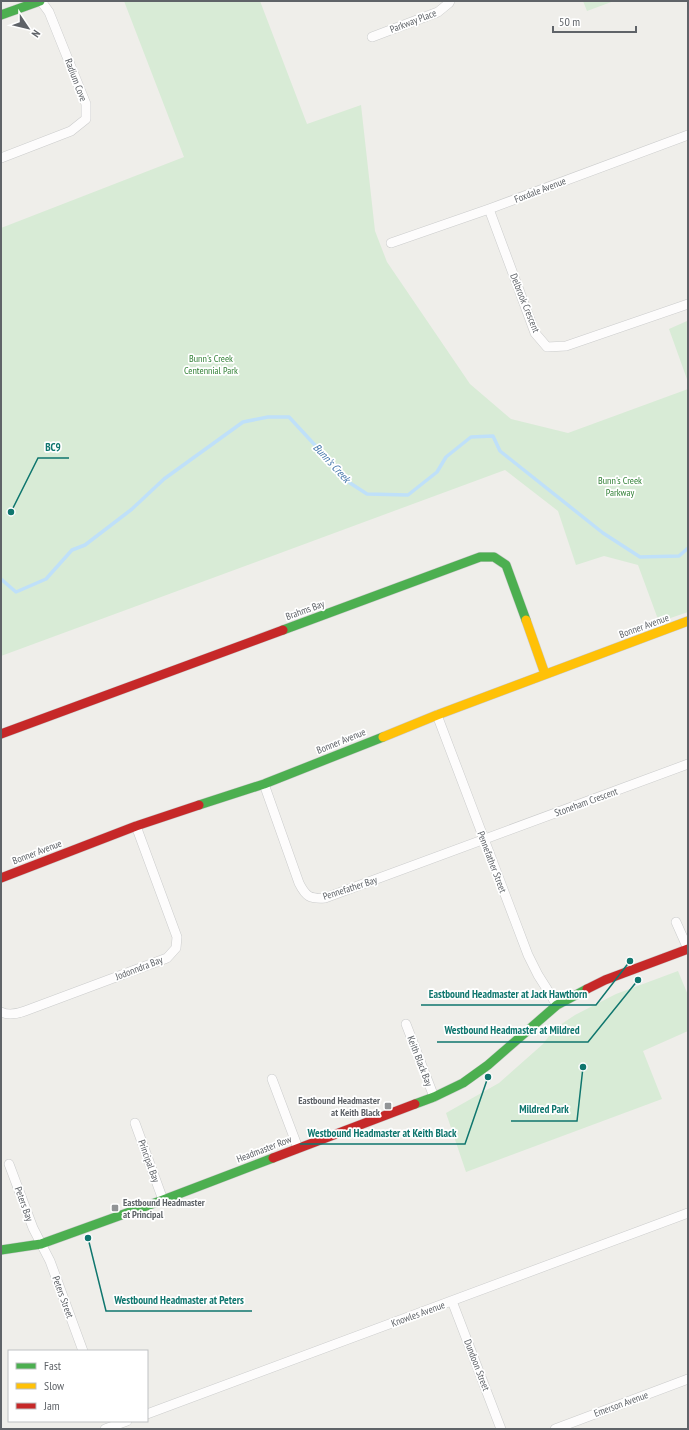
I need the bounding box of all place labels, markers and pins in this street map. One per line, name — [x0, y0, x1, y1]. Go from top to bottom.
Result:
callout: BC9 — [38, 435, 69, 458]
callout: Eastbound Headmaster at Jack Hawthorn — [421, 982, 596, 1005]
callout: Westbound Headmaster at Mildred — [437, 1019, 588, 1042]
place label: Eastbound Headmaster at Keith Black — [298, 1094, 381, 1119]
callout: Mildred Park — [511, 1098, 577, 1121]
marker: Eastbound Headmaster at Keith Black — [383, 1101, 393, 1111]
callout: Westbound Headmaster at Keith Black — [300, 1121, 465, 1144]
place label: Eastbound Headmaster at Principal — [123, 1196, 205, 1221]
marker: Eastbound Headmaster at Principal — [110, 1203, 120, 1213]
callout: Westbound Headmaster at Peters — [106, 1288, 252, 1311]

